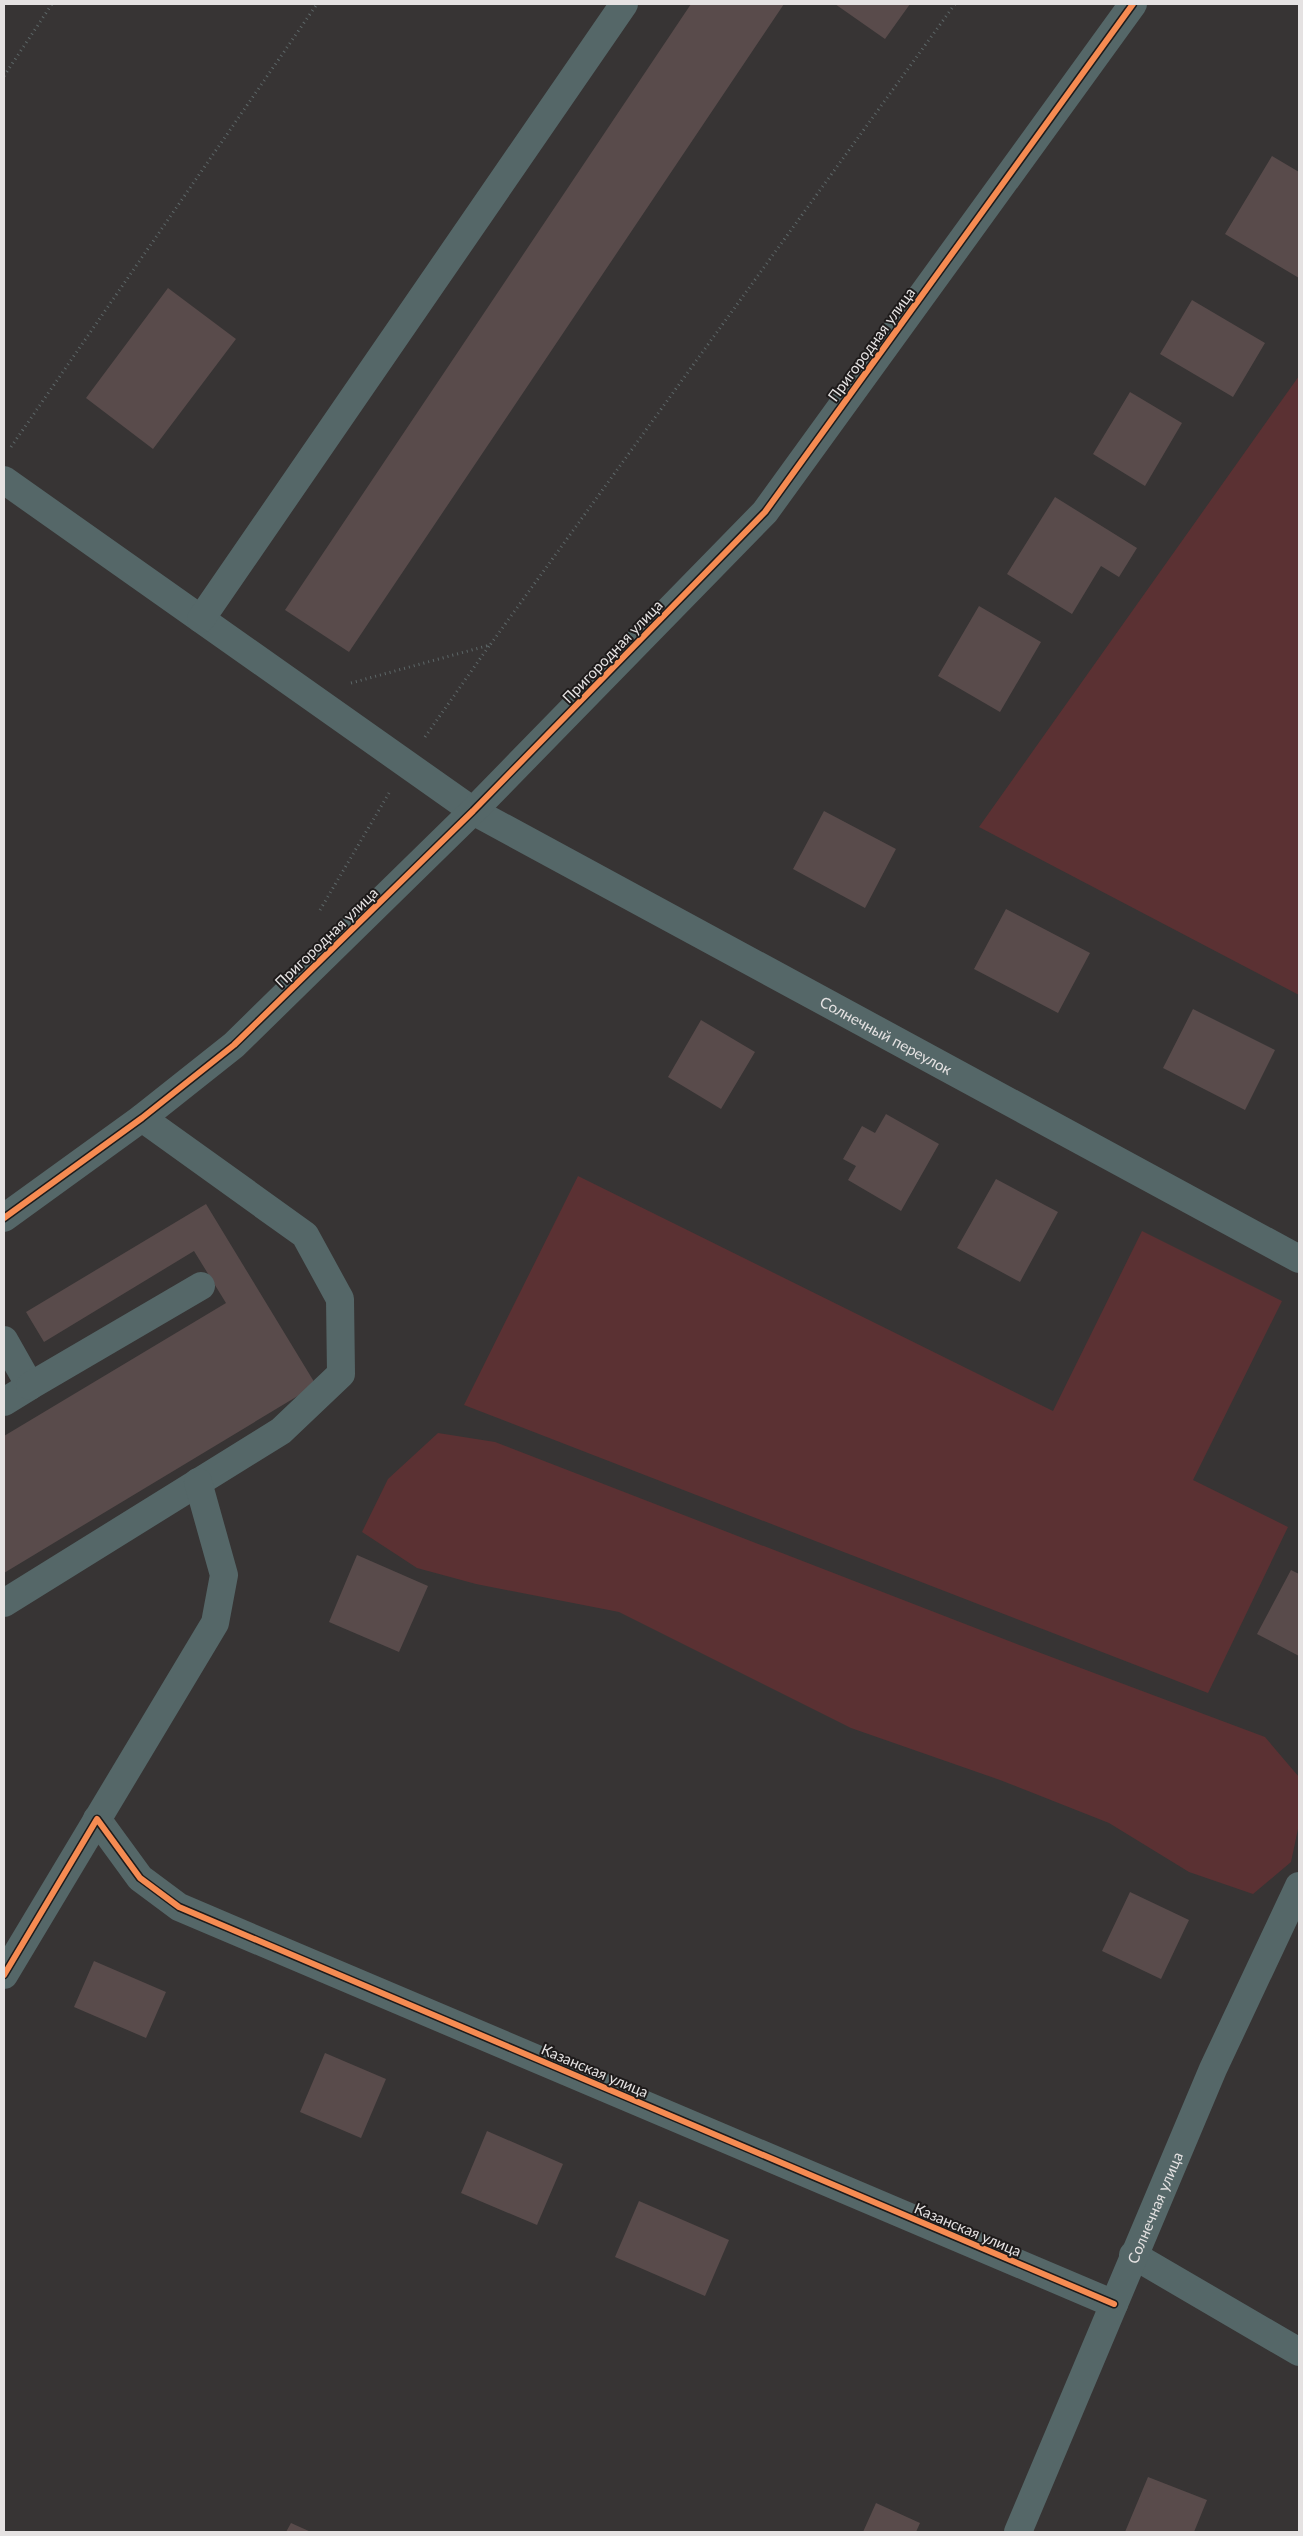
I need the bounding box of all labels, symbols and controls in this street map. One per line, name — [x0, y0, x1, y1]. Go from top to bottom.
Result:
street label: Пригородная улица — [824, 284, 918, 404]
street label: Пригородная улица — [558, 596, 666, 706]
street label: Пригородная улица — [271, 883, 381, 991]
street label: Солнечный переулок — [817, 992, 955, 1078]
street label: Казанская улица — [539, 2039, 651, 2101]
street label: Солнечная улица — [1123, 2149, 1186, 2266]
street label: Казанская улица — [912, 2198, 1024, 2260]

